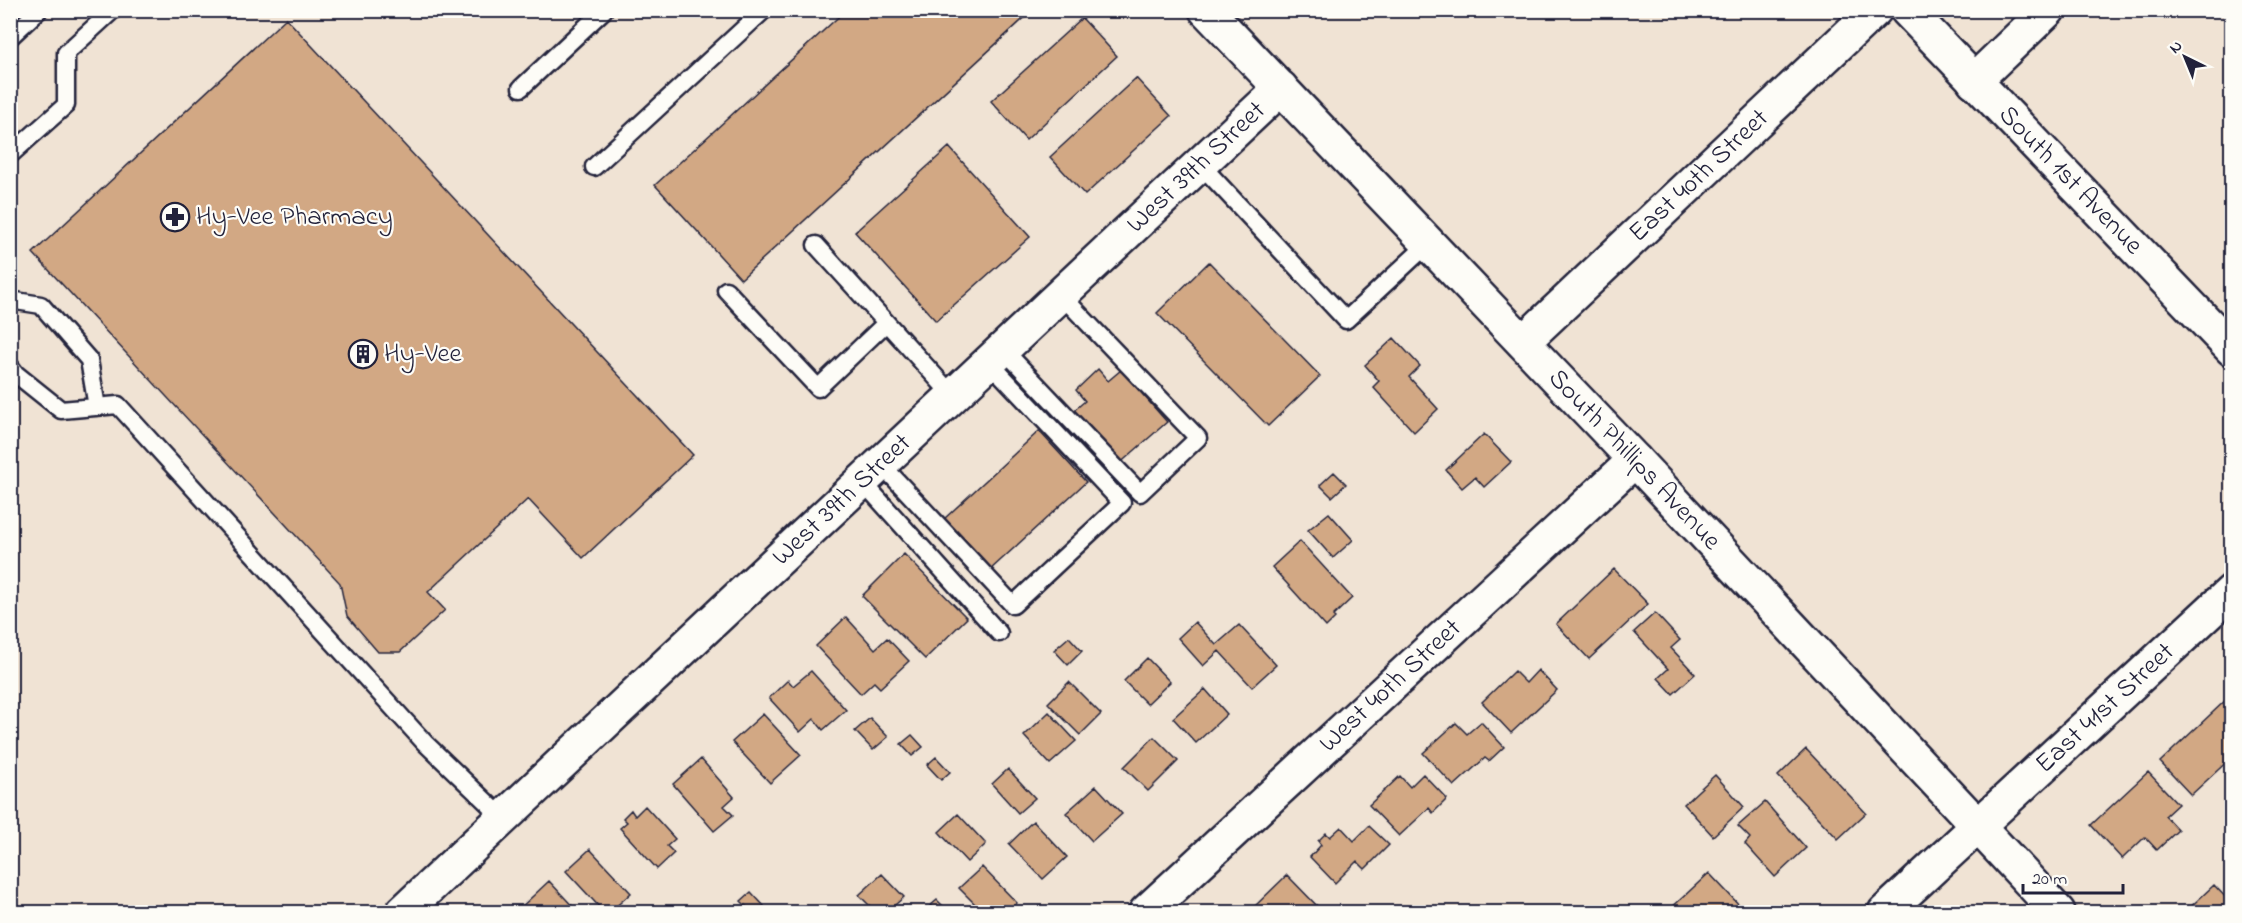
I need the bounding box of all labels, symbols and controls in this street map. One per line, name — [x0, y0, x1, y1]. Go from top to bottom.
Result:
north arrow — [2155, 27, 2215, 87]
text: N — [2164, 35, 2188, 60]
street label: West 39th Street — [1118, 92, 1275, 243]
street label: South 1st Avenue — [1989, 97, 2152, 265]
street label: East 40th Street — [1620, 100, 1778, 252]
place label: Hy-Vee Pharmacy — [196, 198, 393, 237]
pharmacy icon: Hy-Vee Pharmacy — [159, 201, 191, 233]
place label: Hy-Vee — [384, 335, 463, 374]
building icon: Hy-Vee — [347, 338, 379, 370]
street label: South Phillips Avenue — [1539, 360, 1730, 560]
street label: West 39th Street — [763, 425, 920, 575]
street label: West 40th Street — [1310, 610, 1471, 762]
street label: East 41st Street — [2027, 634, 2184, 783]
scale bar — [2023, 857, 2124, 895]
text: 20 m — [2032, 867, 2067, 893]

